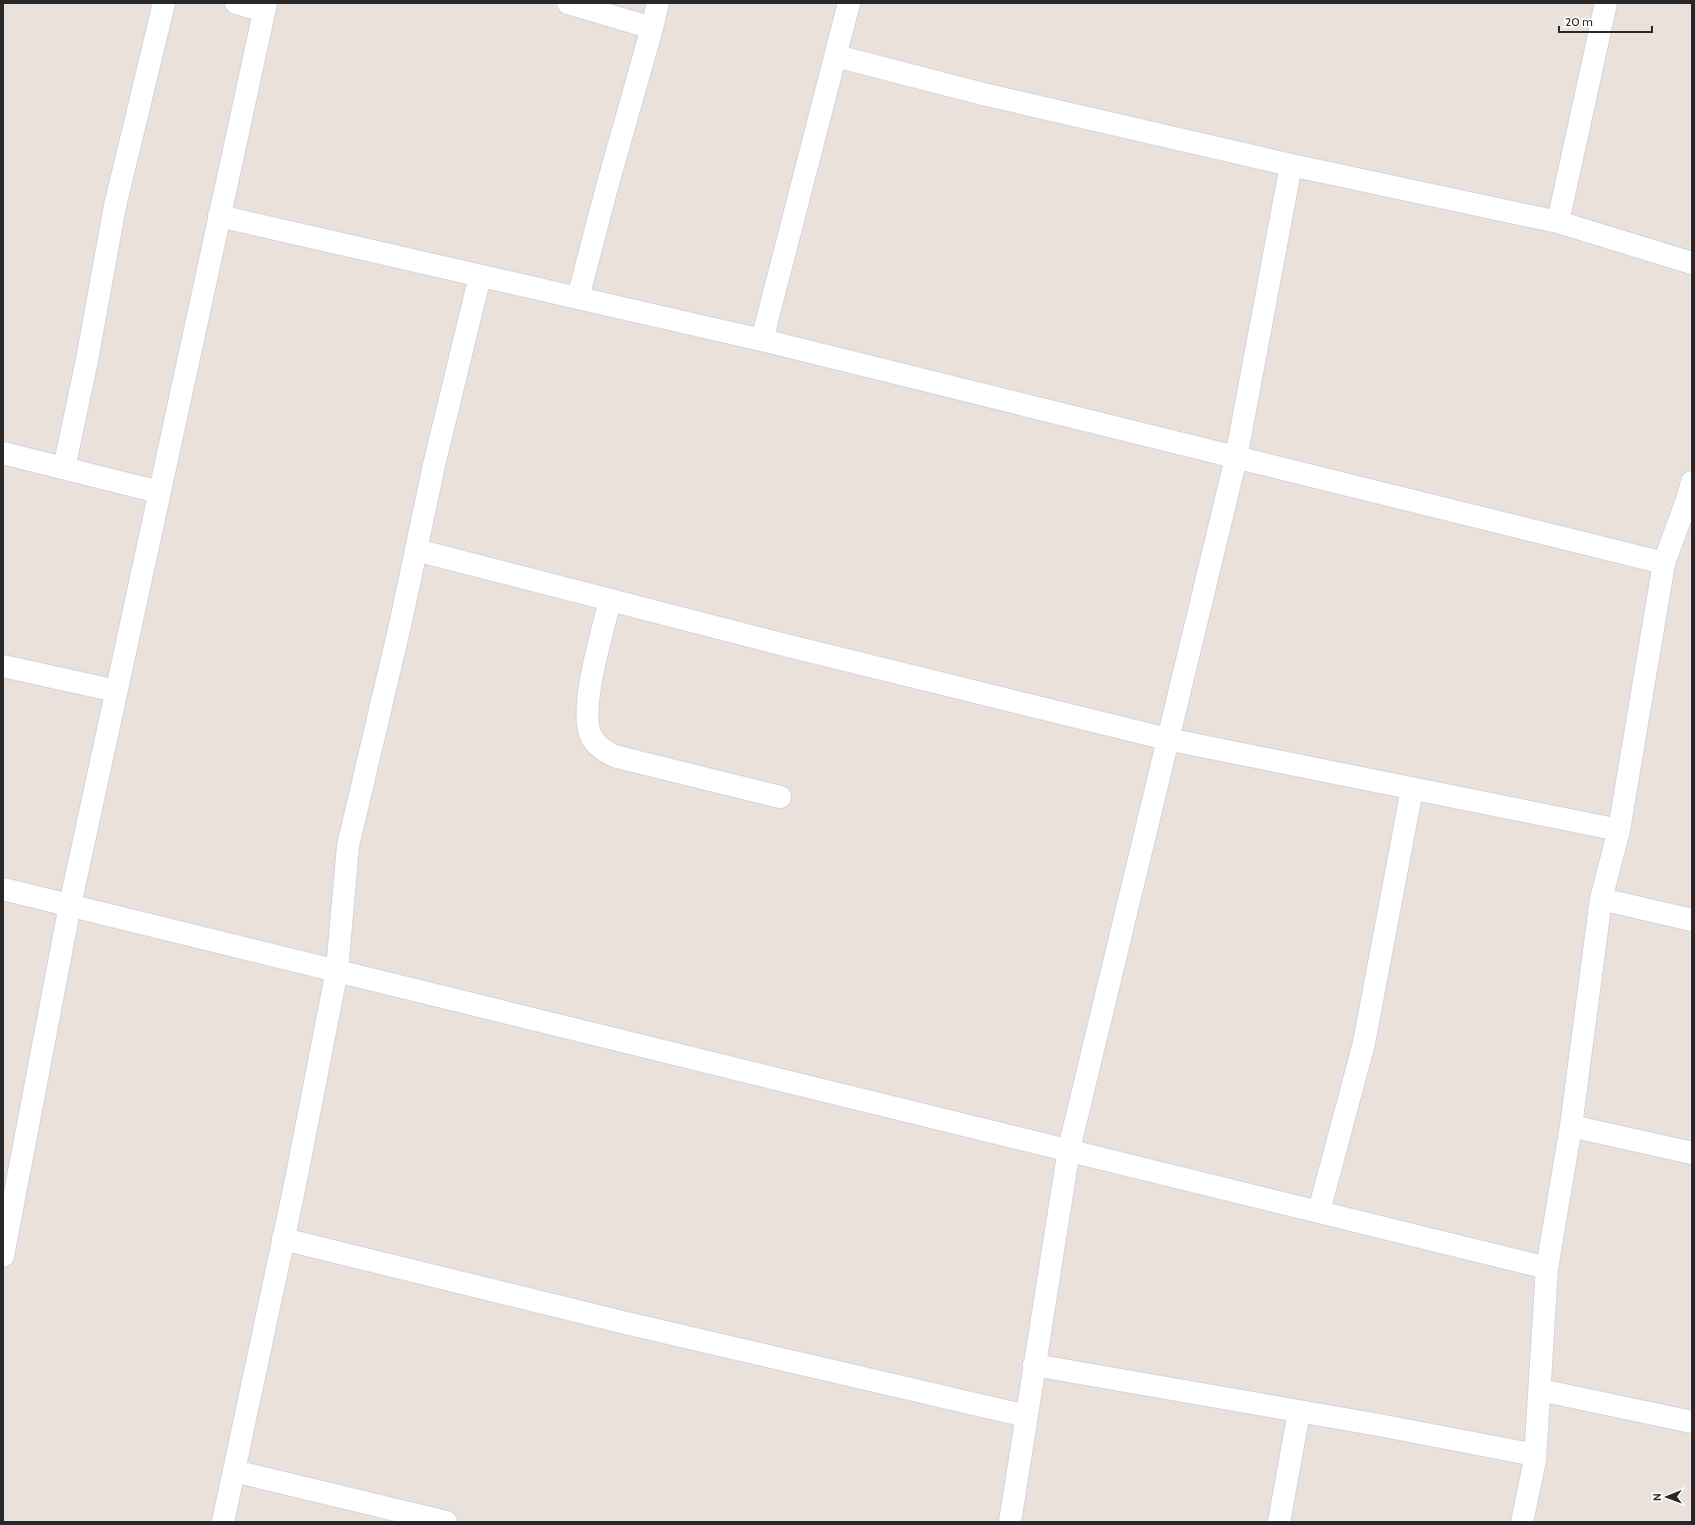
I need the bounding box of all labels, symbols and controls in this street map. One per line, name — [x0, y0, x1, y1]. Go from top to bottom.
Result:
scale bar — [1559, 8, 1652, 34]
text: 20 m — [1565, 14, 1593, 29]
north arrow — [1647, 1477, 1687, 1517]
text: N — [1650, 1493, 1664, 1501]

